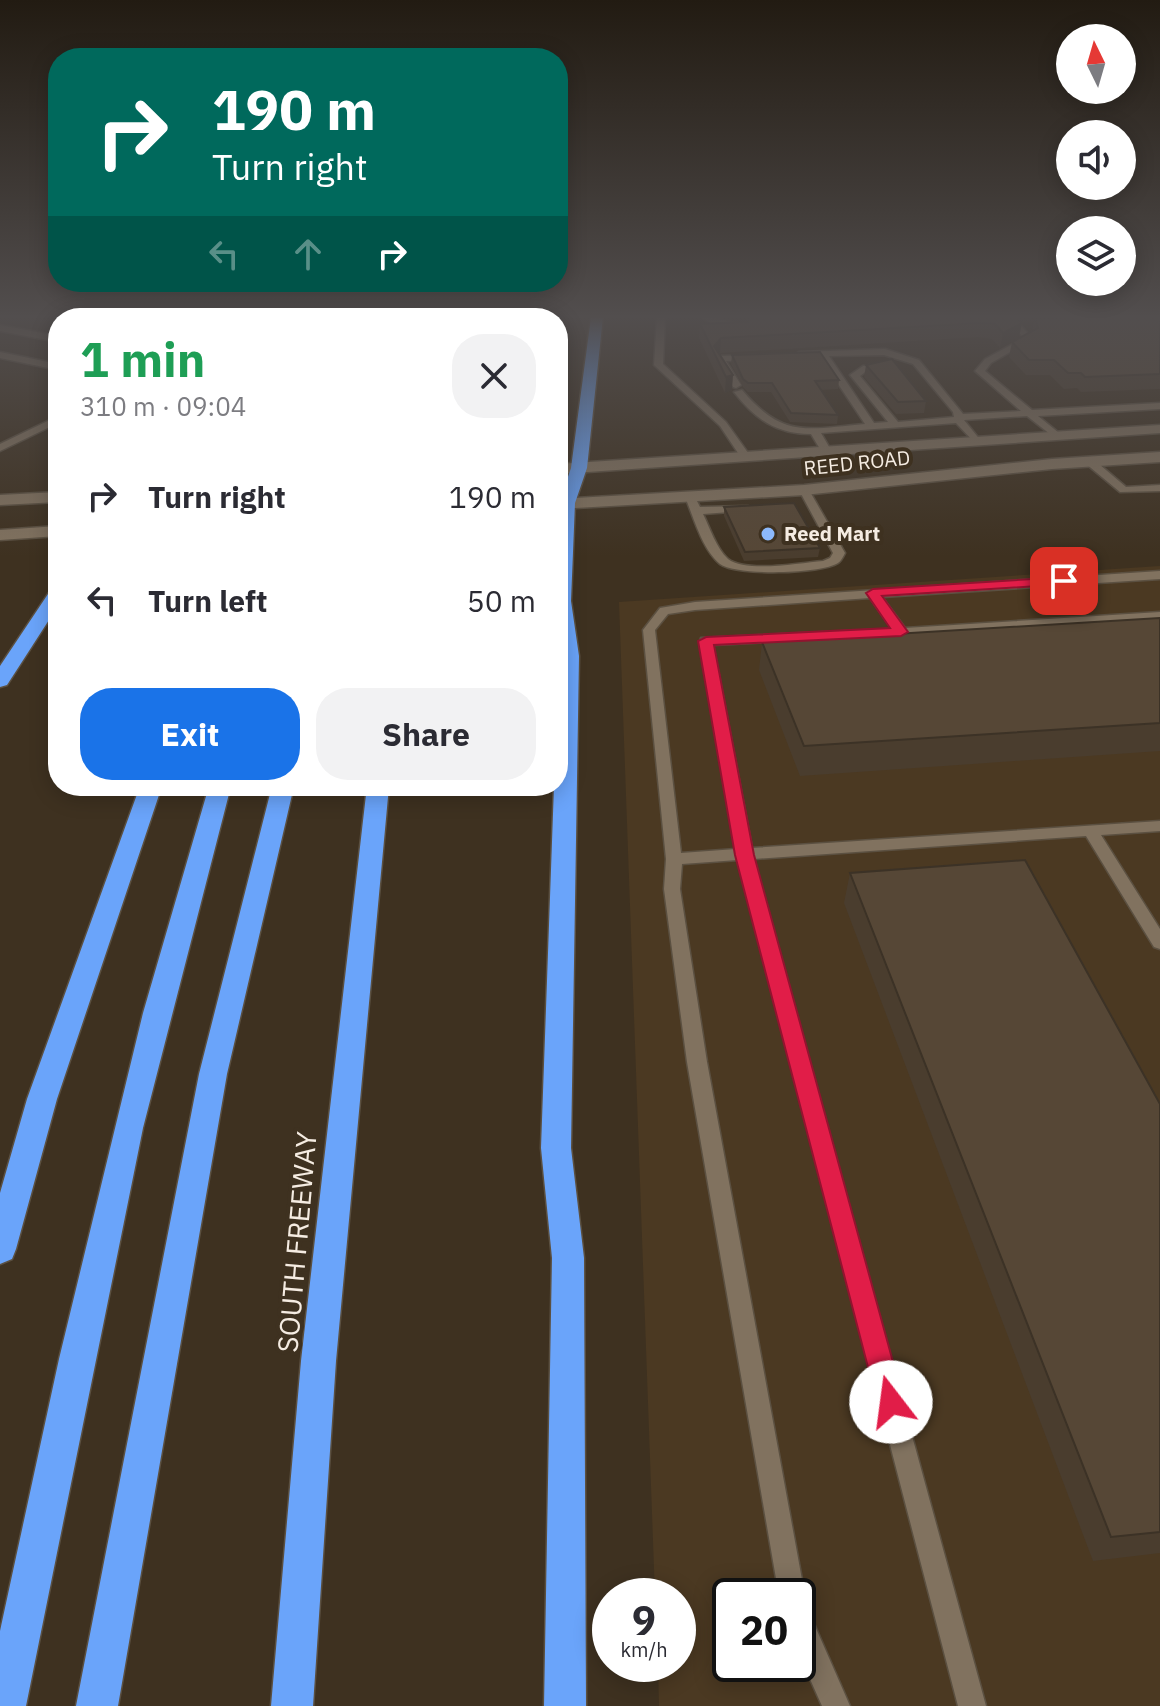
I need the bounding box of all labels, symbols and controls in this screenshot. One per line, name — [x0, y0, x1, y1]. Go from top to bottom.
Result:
north arrow — [1056, 24, 1136, 104]
map controls — [1056, 24, 1136, 296]
text: 190 m — [212, 73, 376, 145]
icon: right — [80, 80, 184, 184]
button: sound — [1056, 120, 1136, 200]
text: Turn right — [212, 143, 368, 190]
button: layers — [1056, 216, 1136, 296]
icon: left — [202, 232, 246, 276]
icon: ahead — [286, 232, 330, 276]
icon: right — [370, 232, 414, 276]
text: 1 min — [80, 328, 205, 390]
button: close — [452, 334, 536, 418]
text: 310 m · 09:04 — [80, 389, 246, 423]
street label: REED ROAD — [802, 443, 912, 482]
icon: right — [80, 474, 124, 518]
text: Turn right — [148, 477, 286, 516]
text: 190 m — [449, 477, 536, 516]
place label: Reed Mart — [784, 520, 880, 547]
marker: Reed Mart — [759, 525, 777, 543]
pin — [1030, 547, 1098, 615]
icon: arrive — [1042, 559, 1086, 603]
icon: left — [80, 578, 124, 622]
text: Turn left — [148, 581, 267, 620]
text: 50 m — [467, 581, 536, 620]
button: Exit — [80, 688, 300, 780]
button: Share — [316, 688, 536, 780]
street label: SOUTH FREEWAY — [268, 1130, 325, 1354]
position arrow — [849, 1360, 933, 1444]
speed limit sign: 20 — [712, 1578, 816, 1682]
text: 9 — [632, 1594, 656, 1646]
text: km/h — [620, 1636, 668, 1663]

